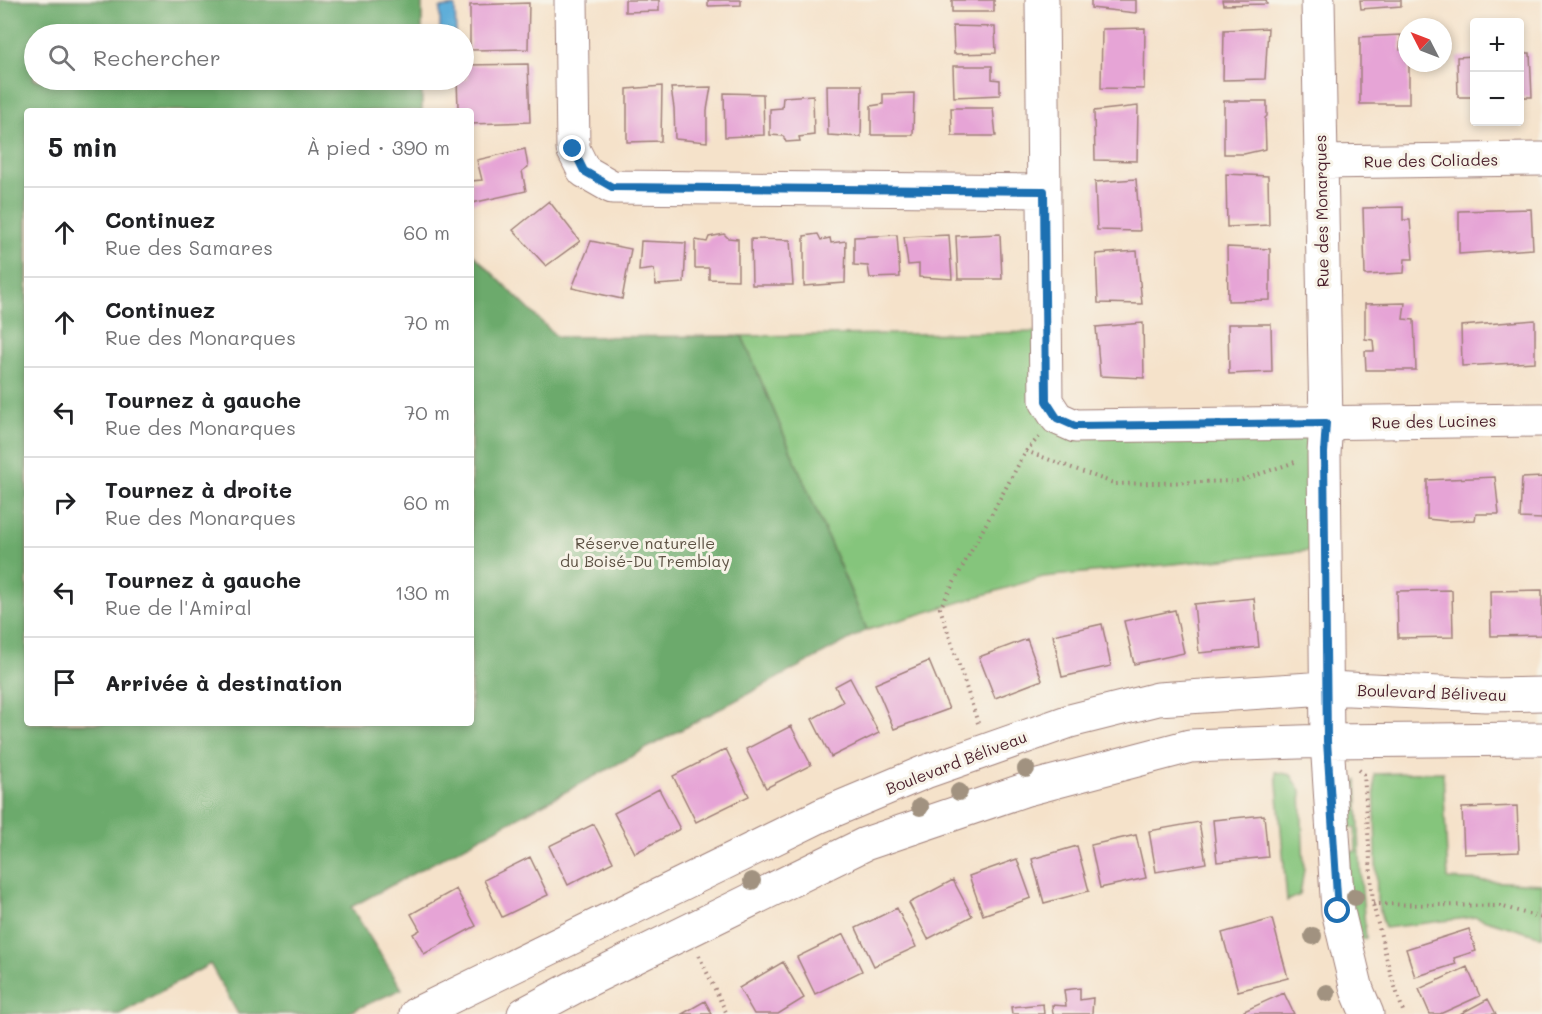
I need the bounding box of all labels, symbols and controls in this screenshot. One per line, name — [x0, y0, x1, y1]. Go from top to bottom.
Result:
north arrow — [1398, 18, 1452, 72]
map controls — [1470, 18, 1524, 126]
button: + — [1470, 18, 1524, 72]
search box — [24, 24, 474, 90]
icon: search — [45, 41, 78, 74]
text: Rechercher — [93, 43, 221, 72]
button: − — [1470, 72, 1524, 126]
text: 5 min — [48, 130, 117, 164]
text: À pied · 390 m — [307, 134, 450, 160]
street label: Rue des Monarques — [1309, 134, 1333, 288]
route end — [559, 135, 585, 161]
street label: Rue des Coliades — [1364, 148, 1498, 172]
text: Continuez — [105, 205, 215, 234]
icon: ahead — [48, 216, 81, 249]
text: 60 m — [403, 219, 450, 245]
text: Rue des Samares — [105, 234, 273, 260]
text: Continuez — [105, 295, 215, 324]
icon: ahead — [48, 306, 81, 339]
text: 70 m — [404, 309, 450, 335]
text: Rue des Monarques — [105, 324, 296, 350]
text: Tournez à gauche — [105, 385, 301, 414]
icon: left — [48, 396, 81, 429]
text: 70 m — [404, 399, 450, 425]
street label: Rue des Lucines — [1371, 409, 1497, 433]
text: Rue des Monarques — [105, 414, 296, 440]
text: Tournez à droite — [105, 475, 292, 504]
icon: right — [48, 486, 81, 519]
text: 60 m — [403, 489, 450, 515]
text: Rue des Monarques — [105, 504, 296, 530]
park label: Réserve naturelle du Boisé-Du Tremblay — [560, 532, 730, 571]
text: Tournez à gauche — [105, 565, 301, 594]
icon: left — [48, 576, 81, 609]
text: 130 m — [395, 579, 450, 605]
text: Rue de l'Amiral — [105, 594, 252, 620]
icon: arrive — [48, 666, 81, 699]
text: Arrivée à destination — [105, 668, 342, 697]
street label: Boulevard Béliveau — [1357, 679, 1507, 705]
street label: Boulevard Béliveau — [882, 725, 1030, 799]
route start — [1324, 897, 1350, 923]

